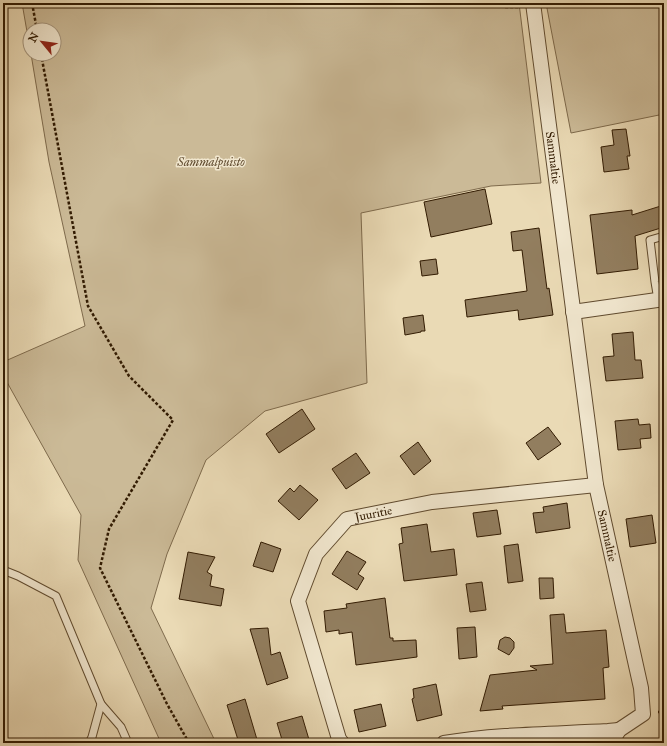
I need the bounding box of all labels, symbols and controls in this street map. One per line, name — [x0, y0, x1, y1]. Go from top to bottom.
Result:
north arrow — [22, 22, 62, 62]
text: N — [26, 30, 42, 45]
street label: Sammaltie — [543, 131, 564, 185]
park label: Sammalpuisto — [176, 155, 245, 170]
street label: Juuritie — [352, 503, 393, 526]
street label: Sammaltie — [595, 508, 620, 563]

